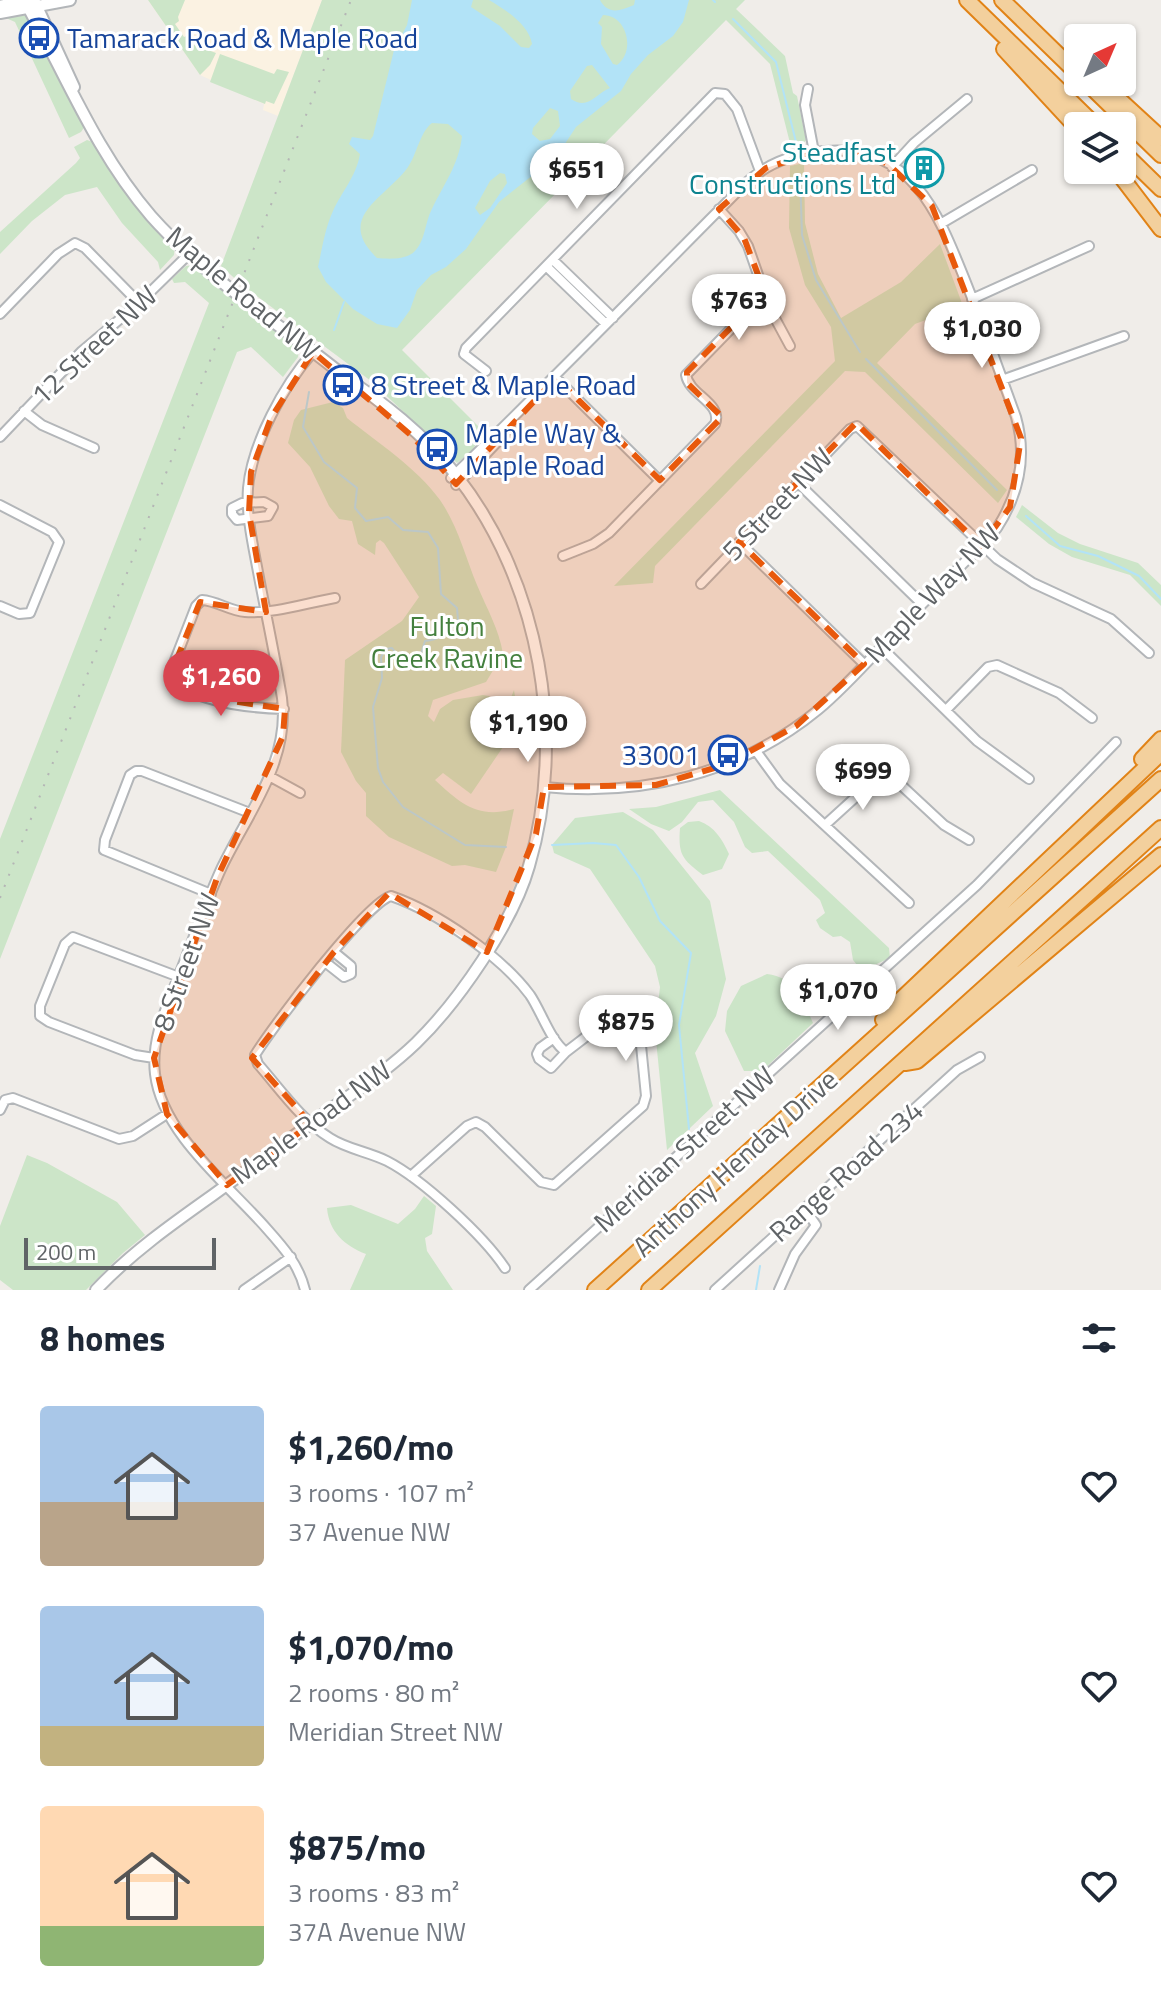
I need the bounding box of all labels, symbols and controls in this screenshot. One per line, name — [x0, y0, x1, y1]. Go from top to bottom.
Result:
place label: Tamarack Road & Maple Road — [67, 16, 418, 59]
bus stop icon: Tamarack Road & Maple Road — [18, 17, 60, 59]
north arrow — [1064, 24, 1136, 96]
map controls — [1064, 24, 1136, 184]
button: layers — [1064, 112, 1136, 184]
place label: Steadfast Constructions Ltd — [689, 130, 896, 205]
pin: $651 — [530, 143, 624, 211]
building icon: Steadfast Constructions Ltd — [903, 147, 945, 189]
text: $651 — [548, 149, 606, 188]
street label: Maple Road NW — [157, 215, 330, 370]
street label: 12 Street NW — [21, 274, 167, 415]
pin: $763 — [692, 274, 786, 342]
text: $763 — [710, 280, 768, 319]
pin: $1,030 — [917, 302, 1047, 370]
text: $1,030 — [942, 308, 1022, 347]
place label: 8 Street & Maple Road — [371, 363, 636, 406]
bus stop icon: 8 Street & Maple Road — [322, 364, 364, 406]
place label: Maple Way & Maple Road — [465, 411, 621, 486]
bus stop icon: Maple Way & Maple Road — [416, 428, 458, 470]
street label: 5 Street NW — [711, 437, 842, 570]
street label: Maple Way NW — [853, 513, 1010, 673]
park label: Fulton Creek Ravine — [371, 604, 523, 679]
pin: $1,260 — [156, 650, 286, 718]
text: $1,260 — [181, 656, 261, 695]
pin: $1,190 — [463, 696, 593, 764]
text: $1,190 — [488, 702, 568, 741]
place label: 33001 — [622, 733, 700, 776]
bus stop icon: 33001 — [707, 734, 749, 776]
pin: $699 — [816, 744, 910, 812]
text: $699 — [834, 750, 892, 789]
street label: 8 Street NW — [141, 887, 230, 1037]
pin: $1,070 — [773, 964, 903, 1032]
text: $1,070 — [798, 970, 878, 1009]
pin: $875 — [579, 995, 673, 1063]
text: $875 — [597, 1001, 655, 1040]
street label: Maple Road NW — [221, 1048, 400, 1195]
street label: Meridian Street NW — [583, 1055, 784, 1242]
street label: Anthony Henday Drive — [622, 1059, 847, 1267]
street label: Range Road 234 — [759, 1089, 932, 1252]
scale bar — [24, 1234, 216, 1270]
text: 200 m — [36, 1235, 96, 1269]
text: 8 homes — [40, 1312, 165, 1364]
icon: filters — [1077, 1316, 1121, 1360]
text: $1,260/mo — [288, 1421, 454, 1473]
icon: home — [104, 1438, 200, 1534]
icon: heart — [1077, 1464, 1121, 1508]
text: 3 rooms · 107 m² — [288, 1473, 474, 1512]
text: 37 Avenue NW — [288, 1512, 451, 1551]
text: $1,070/mo — [288, 1621, 454, 1673]
icon: home — [104, 1638, 200, 1734]
icon: heart — [1077, 1664, 1121, 1708]
text: 2 rooms · 80 m² — [288, 1673, 459, 1712]
text: Meridian Street NW — [288, 1712, 503, 1751]
text: $875/mo — [288, 1821, 426, 1873]
icon: home — [104, 1838, 200, 1934]
icon: heart — [1077, 1864, 1121, 1908]
text: 3 rooms · 83 m² — [288, 1873, 459, 1912]
text: 37A Avenue NW — [288, 1912, 466, 1951]

